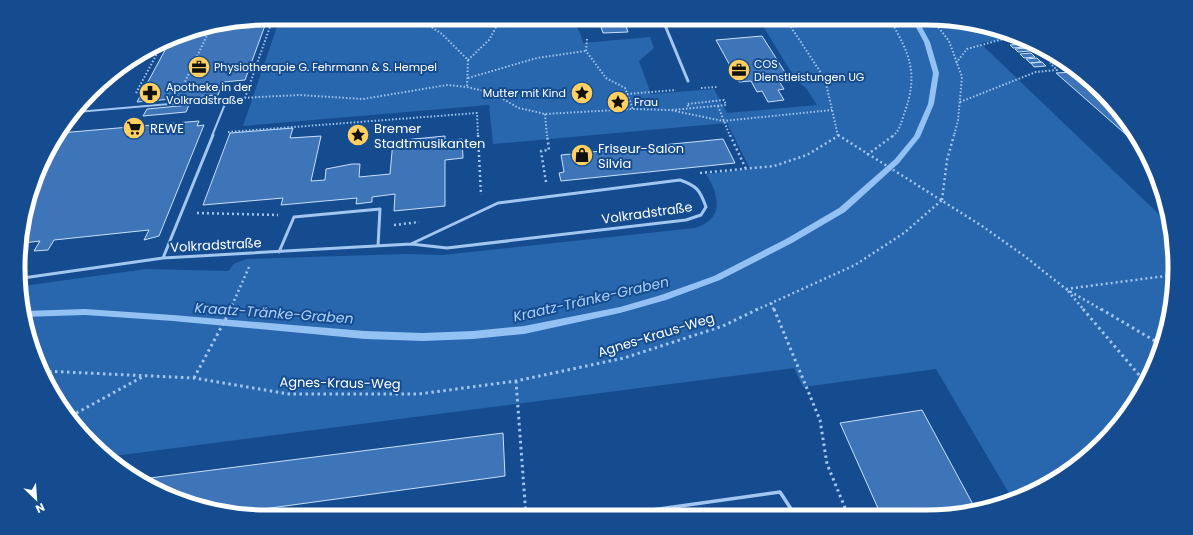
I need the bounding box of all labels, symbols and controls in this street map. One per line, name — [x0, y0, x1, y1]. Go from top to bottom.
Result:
office icon: Physiotherapie G. Fehrmann & S. Hempel — [186, 54, 212, 80]
place label: COS Dienstleistungen UG — [754, 56, 865, 85]
office icon: COS Dienstleistungen UG — [726, 57, 752, 83]
place label: Physiotherapie G. Fehrmann & S. Hempel — [214, 59, 437, 75]
place label: Apotheke in der Volkradstraße — [166, 79, 252, 108]
pharmacy icon: Apotheke in der Volkradstraße — [137, 80, 163, 106]
place icon: Mutter mit Kind — [569, 80, 595, 106]
place label: Mutter mit Kind — [483, 85, 566, 101]
place icon: Frau — [605, 89, 631, 115]
place label: Frau — [634, 94, 658, 110]
supermarket icon: REWE — [121, 115, 147, 141]
place label: REWE — [150, 119, 184, 138]
place label: Bremer Stadtmusikanten — [374, 119, 485, 153]
place icon: Bremer Stadtmusikanten — [345, 122, 371, 148]
place label: Friseur-Salon Silvia — [598, 139, 684, 173]
shop icon: Friseur-Salon Silvia — [569, 142, 595, 168]
street label: Volkradstraße — [600, 197, 694, 229]
street label: Volkradstraße — [170, 233, 262, 257]
water label: Kraatz-Tränke-Graben — [511, 271, 671, 327]
water label: Kraatz-Tränke-Graben — [194, 297, 354, 329]
street label: Agnes-Kraus-Weg — [595, 308, 717, 362]
street label: Agnes-Kraus-Weg — [279, 372, 401, 394]
north arrow — [16, 479, 56, 519]
text: N — [33, 499, 47, 517]

